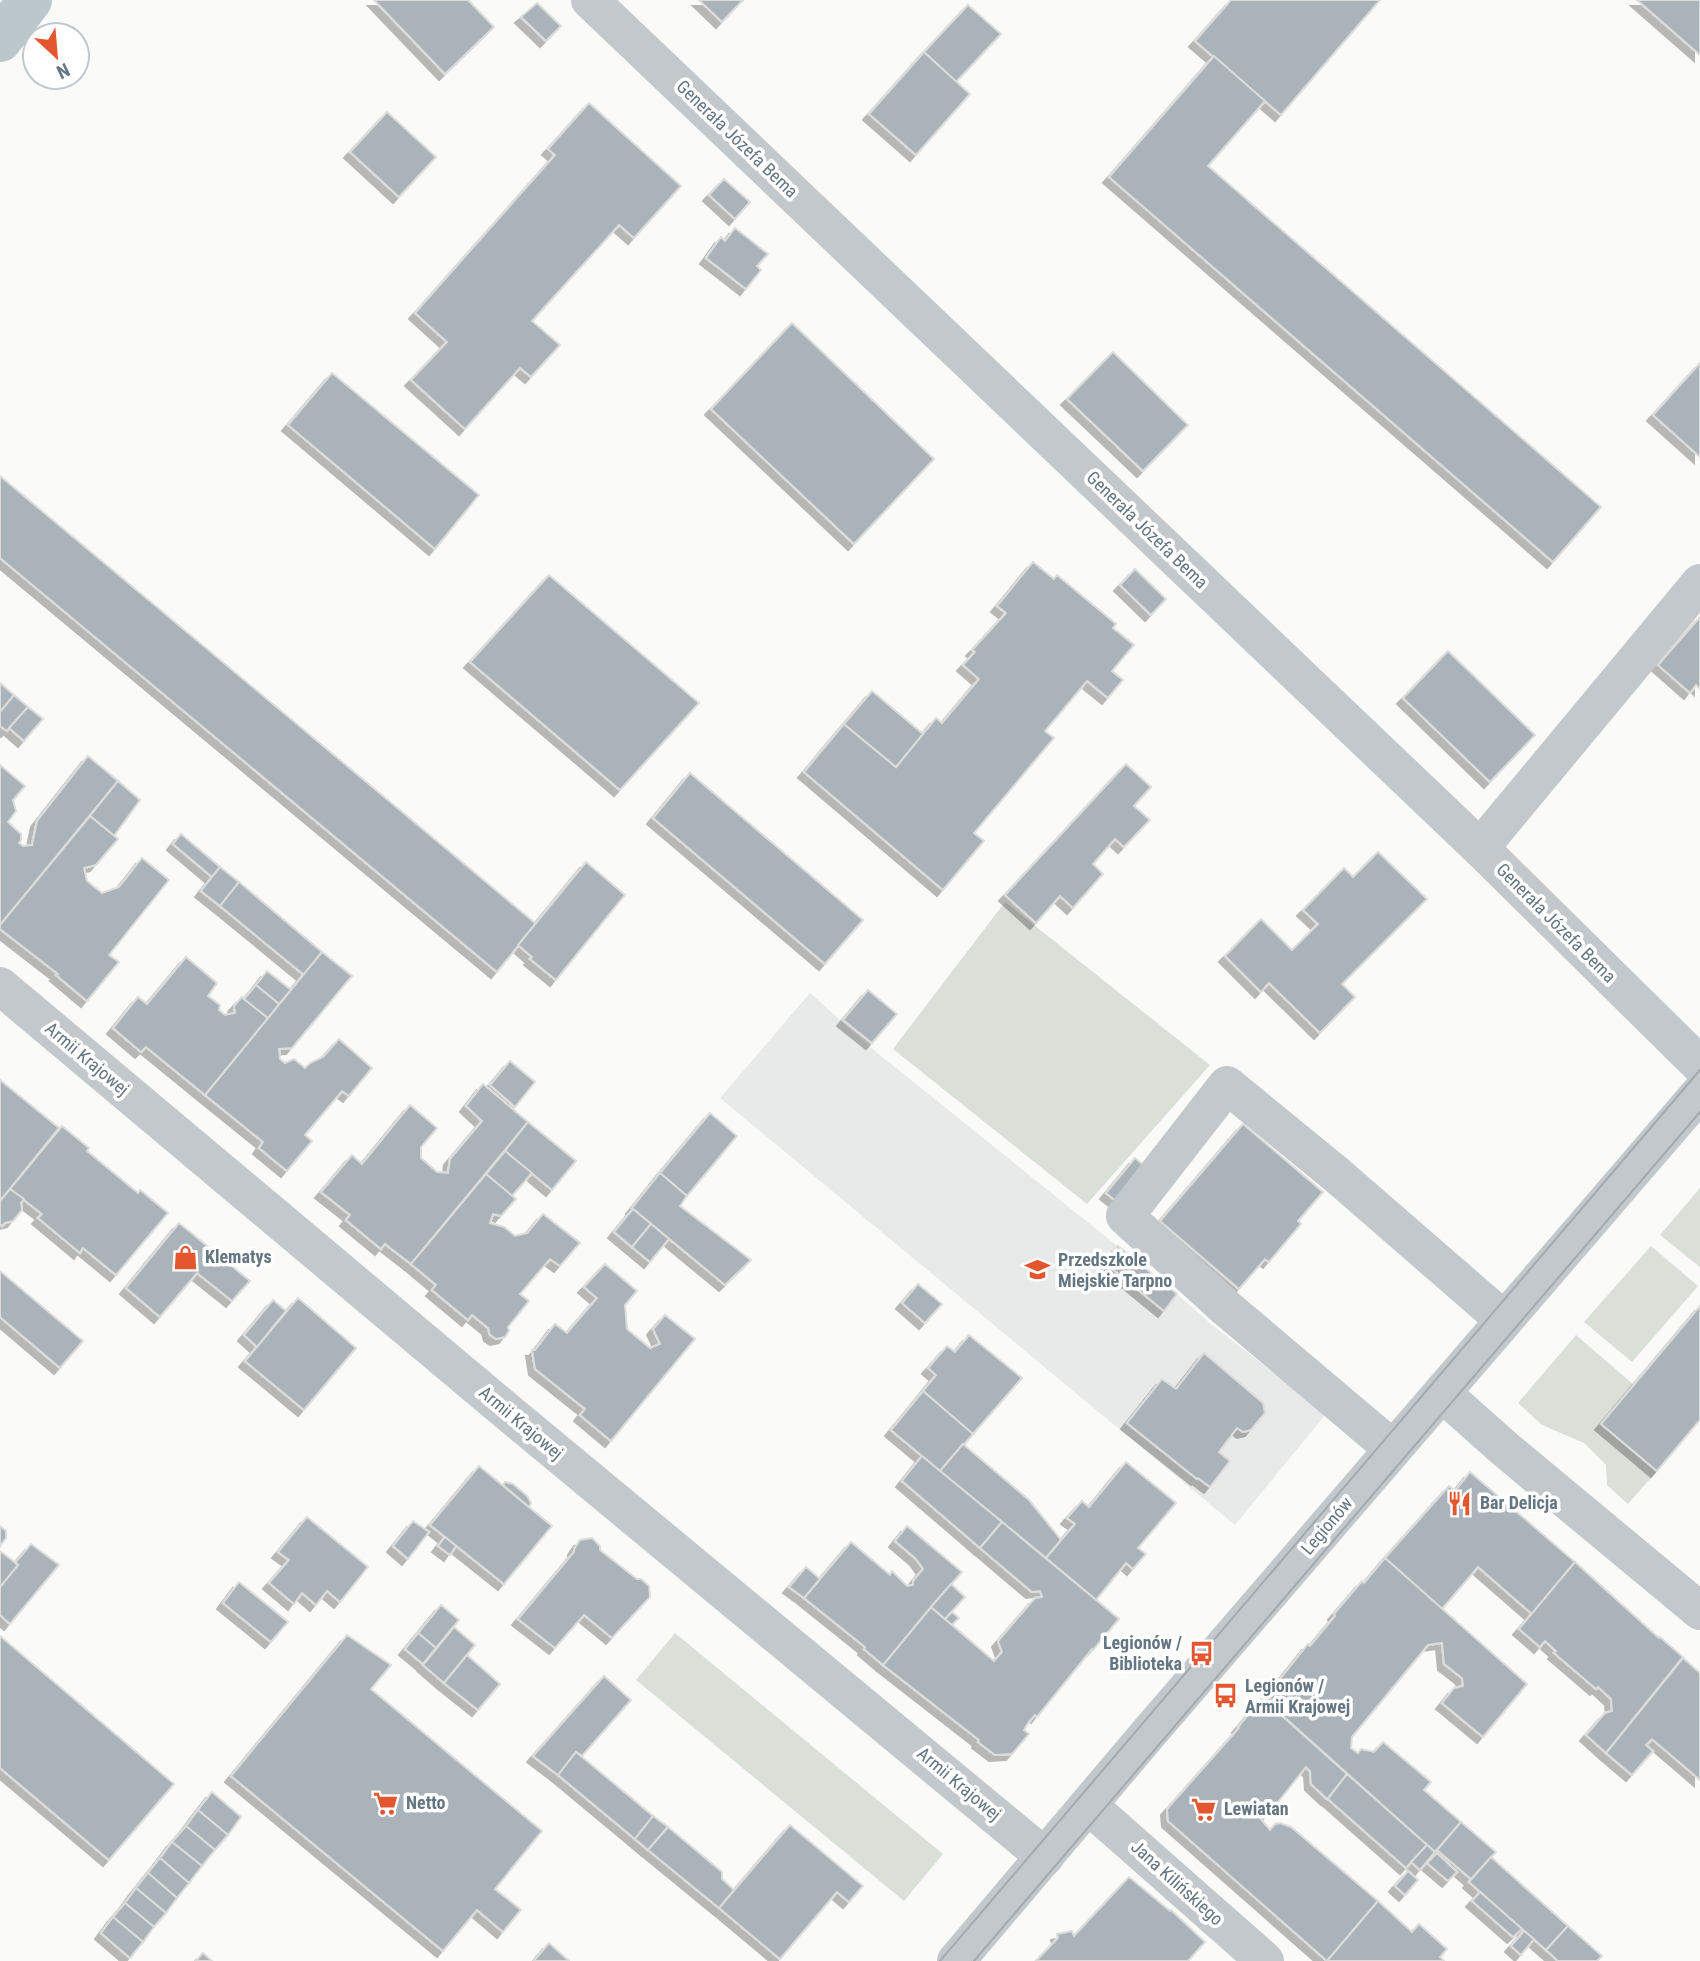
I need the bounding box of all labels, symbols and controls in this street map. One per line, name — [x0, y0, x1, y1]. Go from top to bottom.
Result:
north arrow — [21, 21, 91, 91]
text: N — [53, 58, 74, 84]
street label: Generała Józefa Bema — [673, 76, 802, 202]
street label: Generała Józefa Bema — [1083, 467, 1212, 593]
street label: Generała Józefa Bema — [1492, 859, 1620, 987]
street label: Armii Krajowej — [41, 1018, 133, 1100]
shop icon: Klematys — [171, 1243, 199, 1271]
place label: Klematys — [205, 1246, 272, 1267]
place label: Przedszkole Miejskie Tarpno — [1058, 1249, 1172, 1291]
school or university icon: Przedszkole Miejskie Tarpno — [1024, 1256, 1052, 1284]
street label: Armii Krajowej — [475, 1382, 567, 1464]
restaurant icon: Bar Delicja — [1446, 1489, 1474, 1517]
street label: Legionów — [1297, 1492, 1357, 1559]
place label: Bar Delicja — [1480, 1492, 1558, 1513]
place label: Legionów / Biblioteka — [1103, 1632, 1182, 1674]
bus stop icon: Legionów / Biblioteka — [1188, 1639, 1216, 1667]
place label: Legionów / Armii Krajowej — [1245, 1675, 1350, 1717]
bus stop icon: Legionów / Armii Krajowej — [1211, 1682, 1239, 1710]
street label: Armii Krajowej — [913, 1743, 1005, 1825]
supermarket icon: Netto — [372, 1789, 400, 1817]
place label: Netto — [406, 1792, 445, 1813]
supermarket icon: Lewiatan — [1190, 1795, 1218, 1823]
place label: Lewiatan — [1224, 1798, 1289, 1819]
street label: Jana Kilińskiego — [1127, 1836, 1228, 1929]

